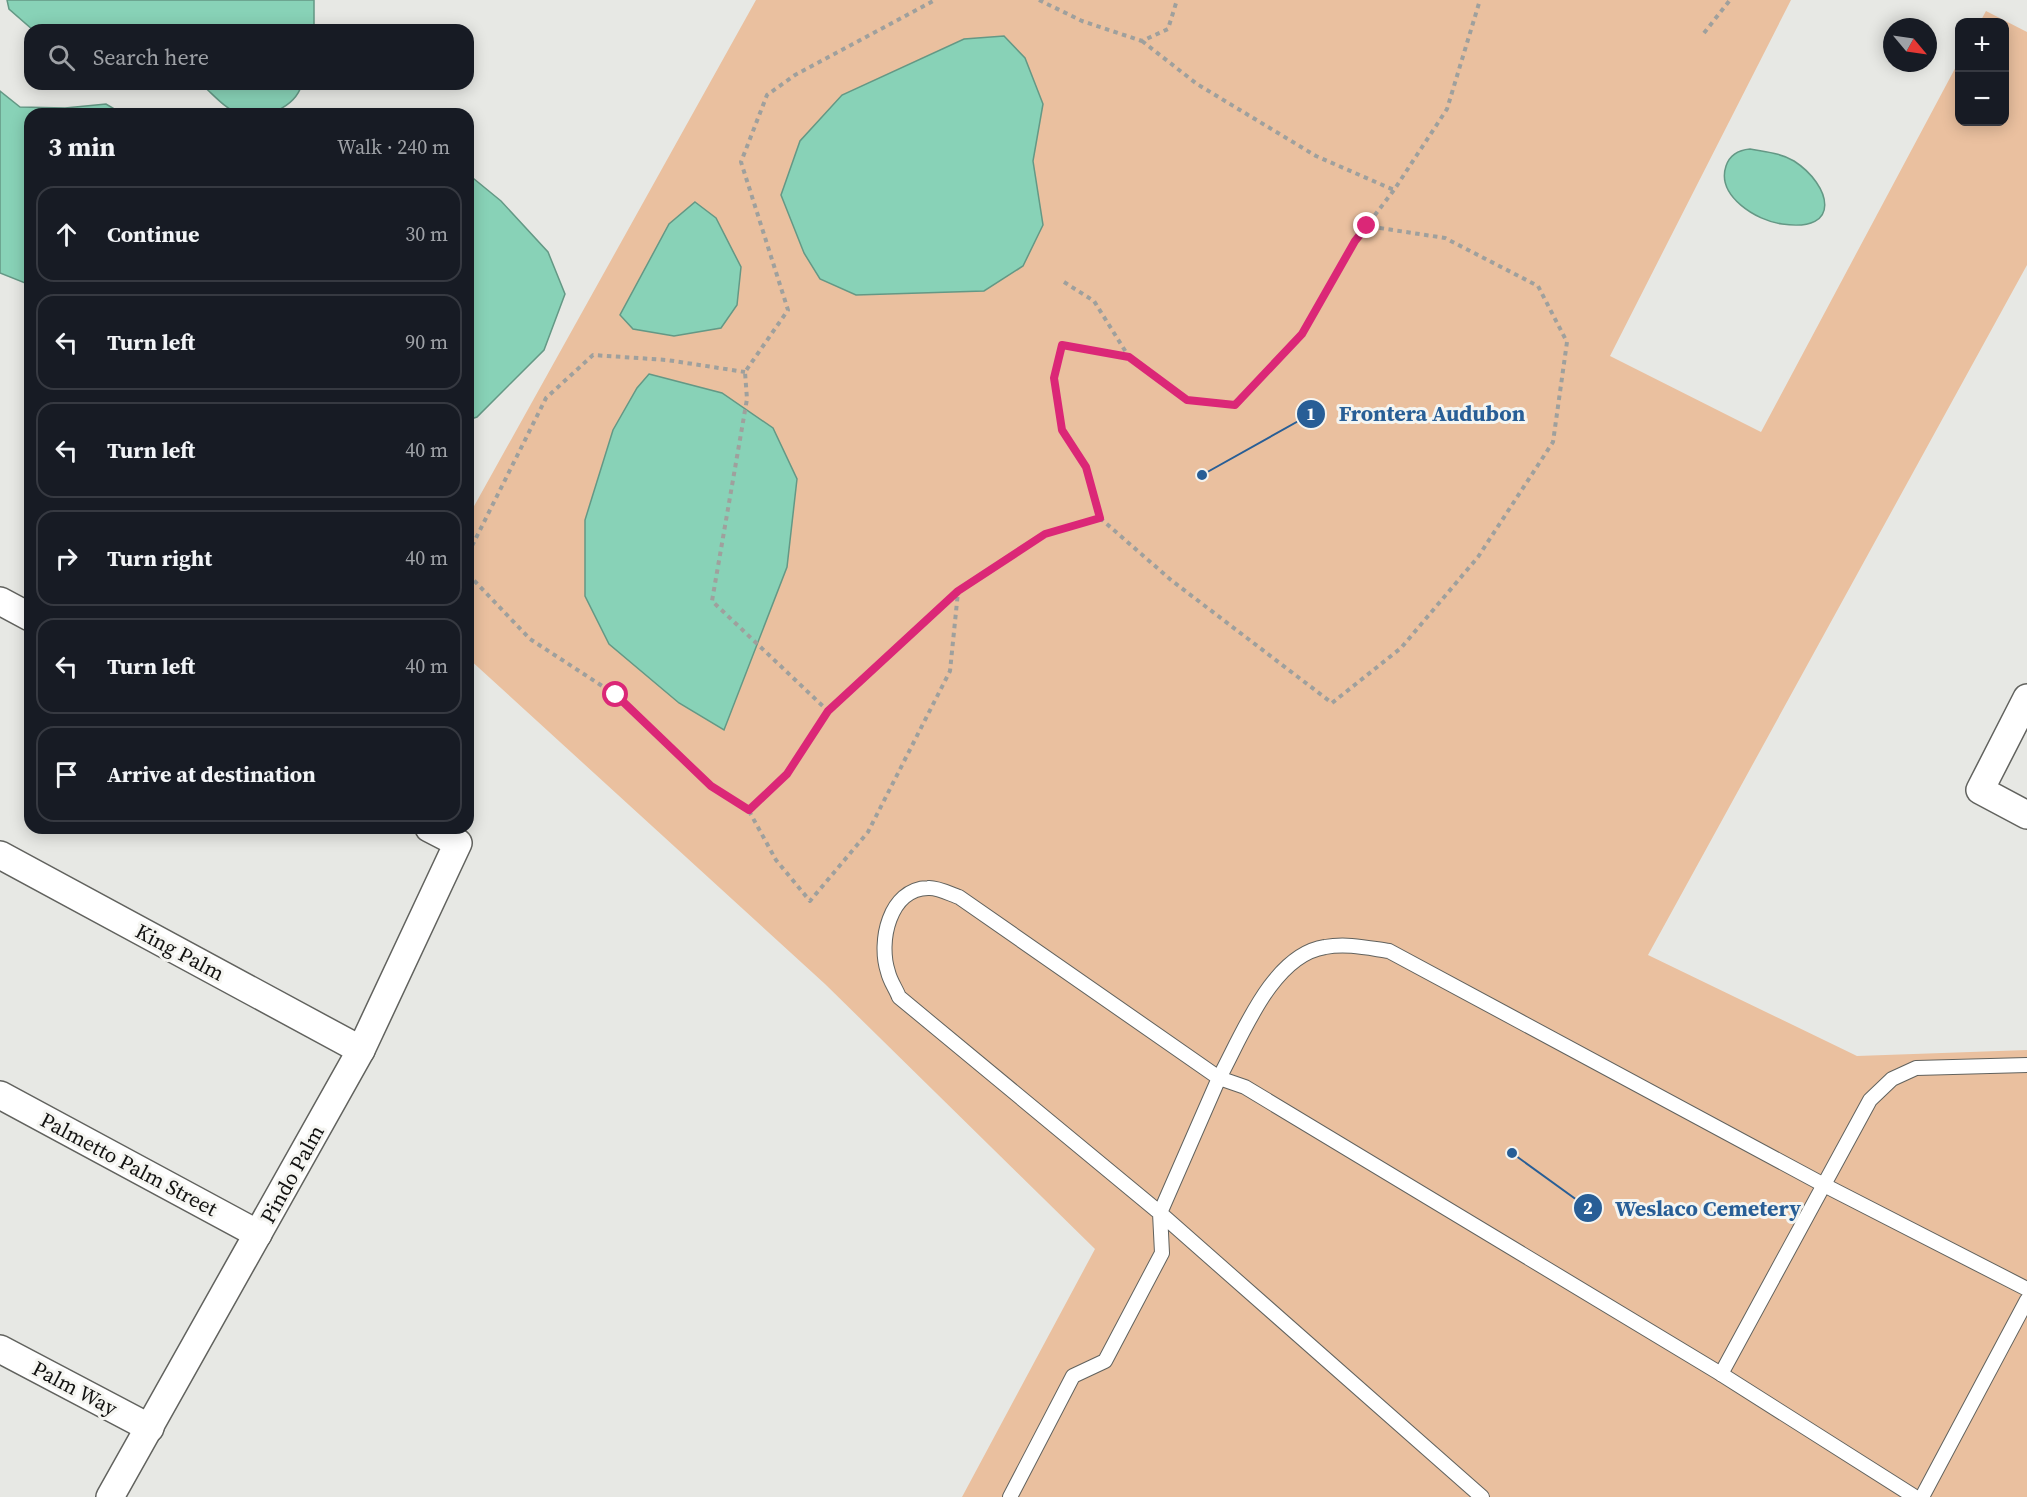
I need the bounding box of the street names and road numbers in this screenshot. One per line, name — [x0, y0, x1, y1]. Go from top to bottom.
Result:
street label: King Palm — [130, 916, 230, 988]
street label: Palmetto Palm Street — [35, 1105, 223, 1223]
street label: Pindo Palm — [253, 1120, 331, 1228]
street label: Palm Way — [27, 1353, 123, 1423]

